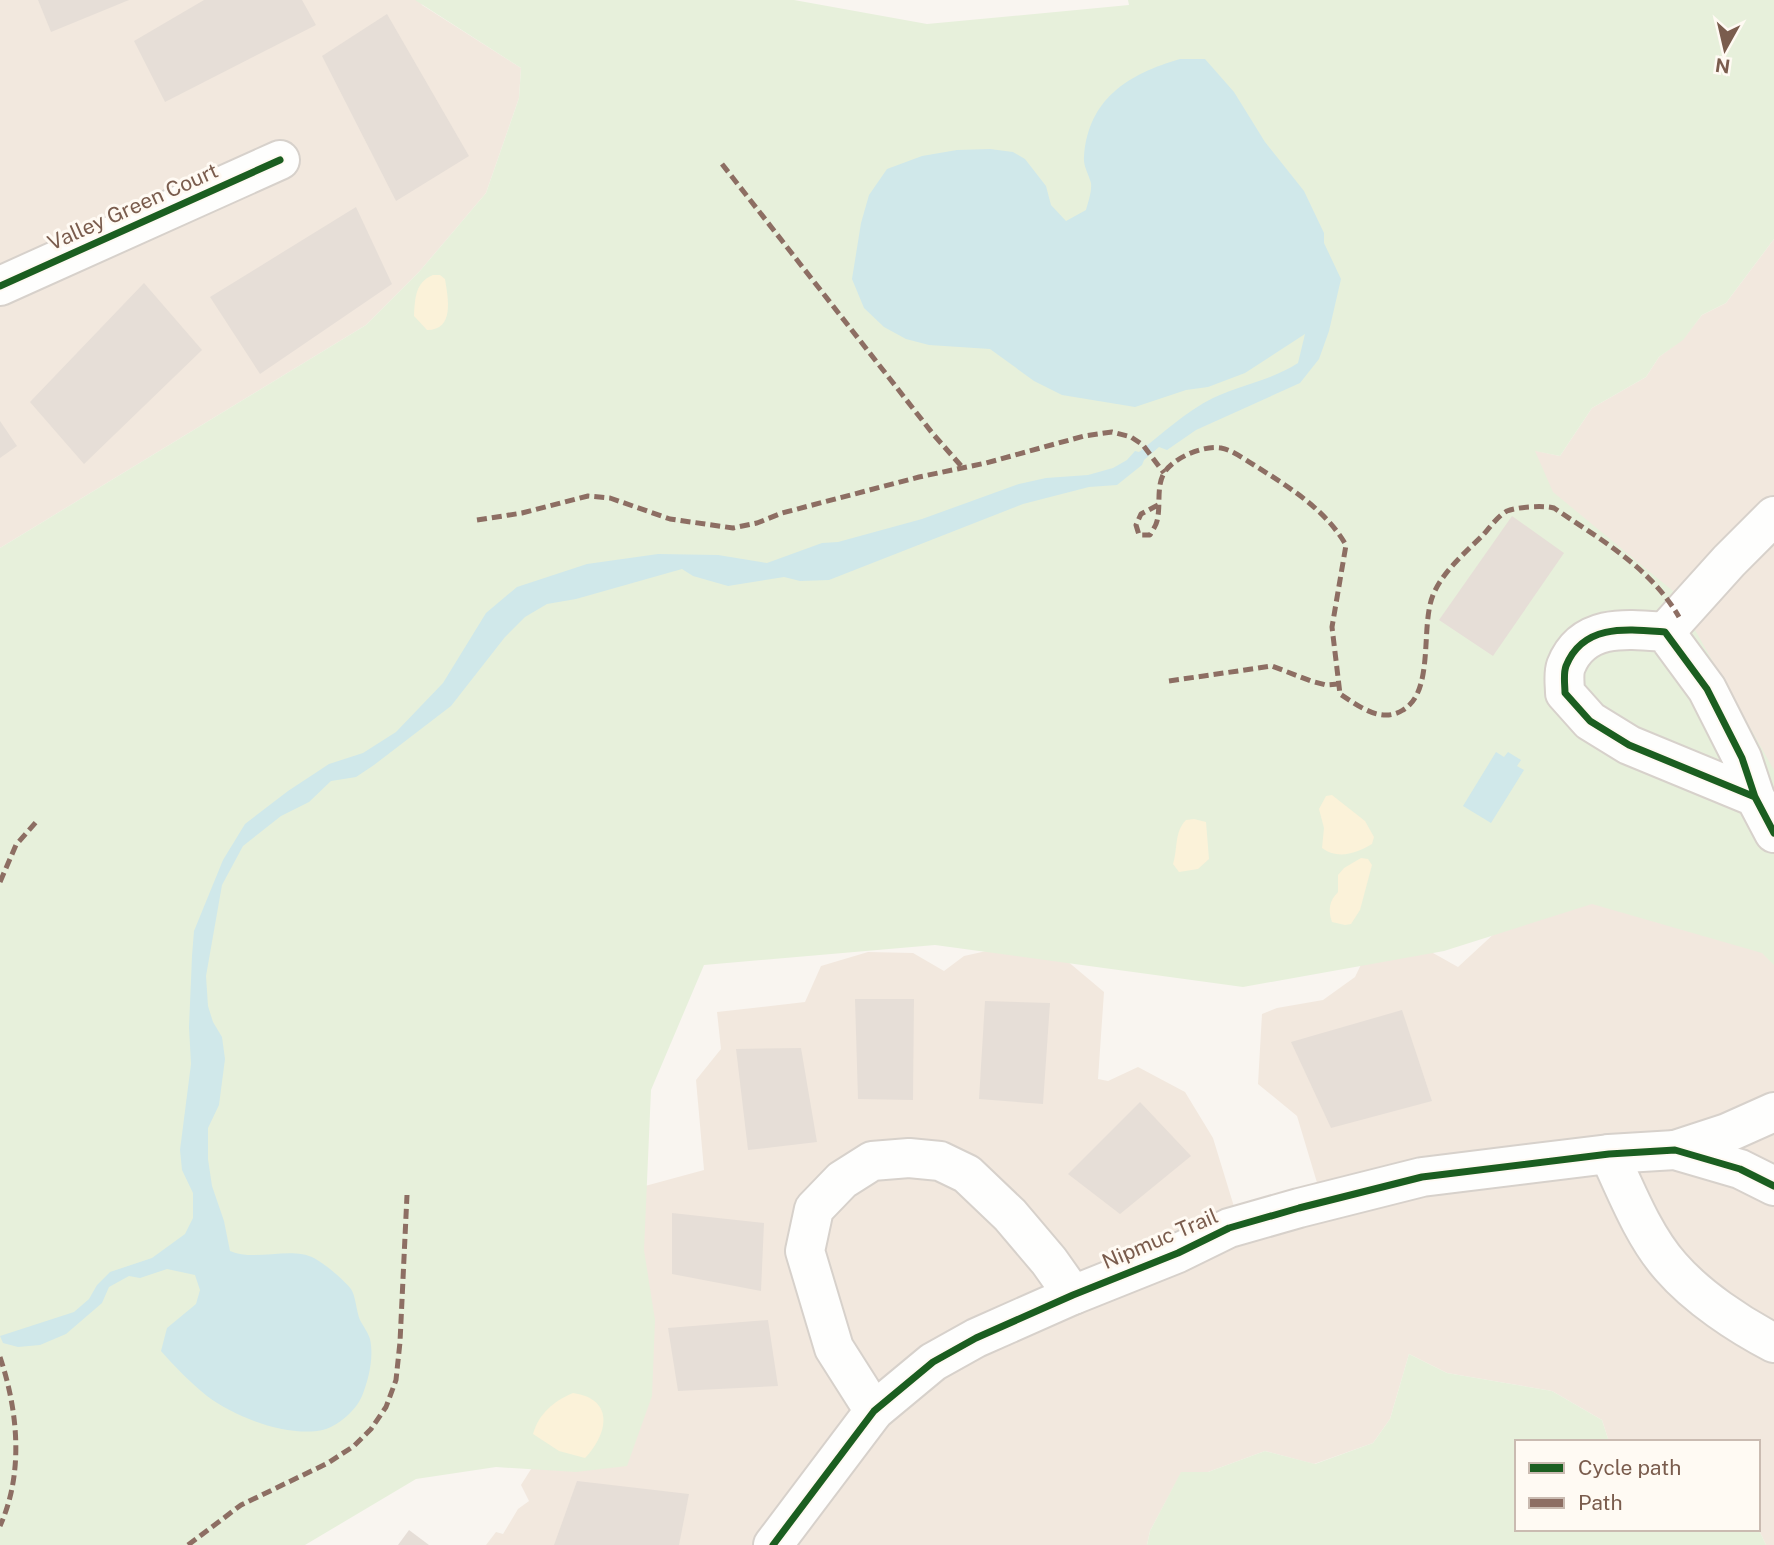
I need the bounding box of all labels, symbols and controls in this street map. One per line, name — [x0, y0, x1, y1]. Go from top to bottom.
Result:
north arrow — [1690, 14, 1760, 84]
text: N — [1714, 54, 1732, 78]
street label: Valley Green Court — [44, 158, 222, 255]
street label: Nipmuc Trail — [1098, 1203, 1221, 1274]
legend — [1515, 1440, 1760, 1531]
text: Cycle path — [1578, 1455, 1681, 1480]
text: Path — [1578, 1490, 1623, 1515]

